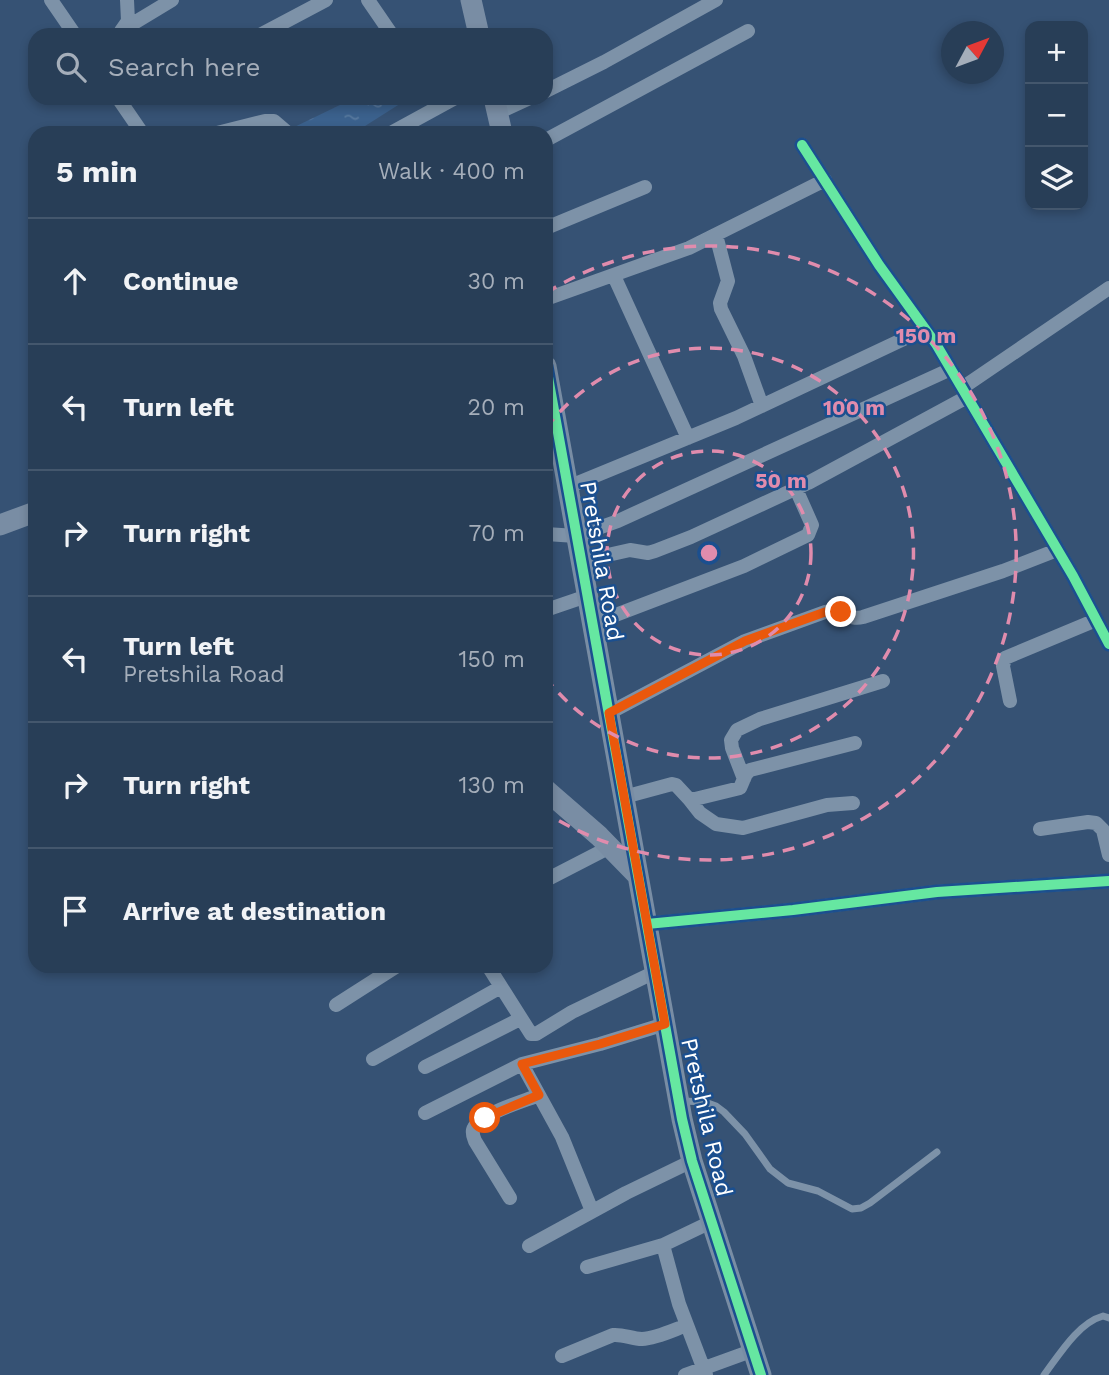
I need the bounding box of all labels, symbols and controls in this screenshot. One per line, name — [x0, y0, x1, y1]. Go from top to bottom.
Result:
north arrow — [941, 21, 1004, 84]
map controls — [1025, 21, 1088, 210]
button: + — [1025, 21, 1088, 84]
search box — [28, 28, 553, 105]
icon: search — [52, 48, 90, 86]
text: Search here — [108, 52, 260, 82]
button: − — [1025, 84, 1088, 147]
button: layers — [1025, 147, 1088, 210]
text: 5 min — [56, 154, 138, 189]
text: Walk · 400 m — [378, 158, 525, 185]
icon: ahead — [56, 262, 94, 300]
text: Continue — [123, 266, 239, 296]
text: 30 m — [468, 268, 525, 295]
text: 150 m — [896, 323, 956, 348]
icon: left — [56, 388, 94, 426]
text: Turn left — [123, 392, 234, 422]
text: 20 m — [468, 394, 525, 421]
text: 100 m — [823, 395, 885, 420]
text: 50 m — [755, 468, 807, 493]
street label: Pretshila Road — [574, 479, 629, 643]
icon: right — [56, 514, 94, 552]
text: Turn right — [123, 518, 250, 548]
text: 70 m — [468, 520, 525, 547]
centre of rings — [697, 541, 721, 565]
route end — [825, 596, 856, 627]
text: Turn left — [123, 631, 234, 661]
icon: left — [56, 640, 94, 678]
text: 150 m — [459, 646, 525, 673]
text: Pretshila Road — [123, 661, 285, 688]
icon: right — [56, 766, 94, 804]
text: Turn right — [123, 770, 250, 800]
text: 130 m — [459, 772, 525, 799]
icon: arrive — [56, 892, 94, 930]
text: Arrive at destination — [123, 896, 386, 926]
street label: Pretshila Road — [675, 1035, 738, 1199]
route start — [469, 1102, 500, 1133]

